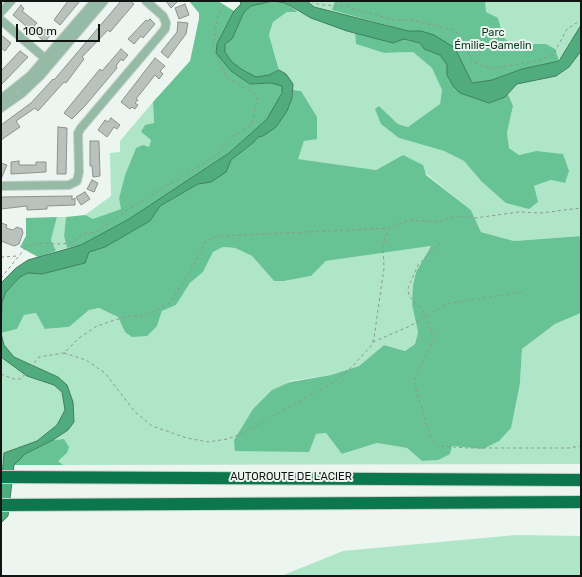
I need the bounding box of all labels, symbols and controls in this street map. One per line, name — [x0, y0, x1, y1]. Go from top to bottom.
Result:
scale bar — [18, 16, 102, 42]
text: 100 m — [23, 24, 57, 38]
park label: Parc Émilie-Gamelin — [454, 26, 532, 52]
street label: AUTOROUTE DE L'ACIER — [230, 470, 352, 484]

